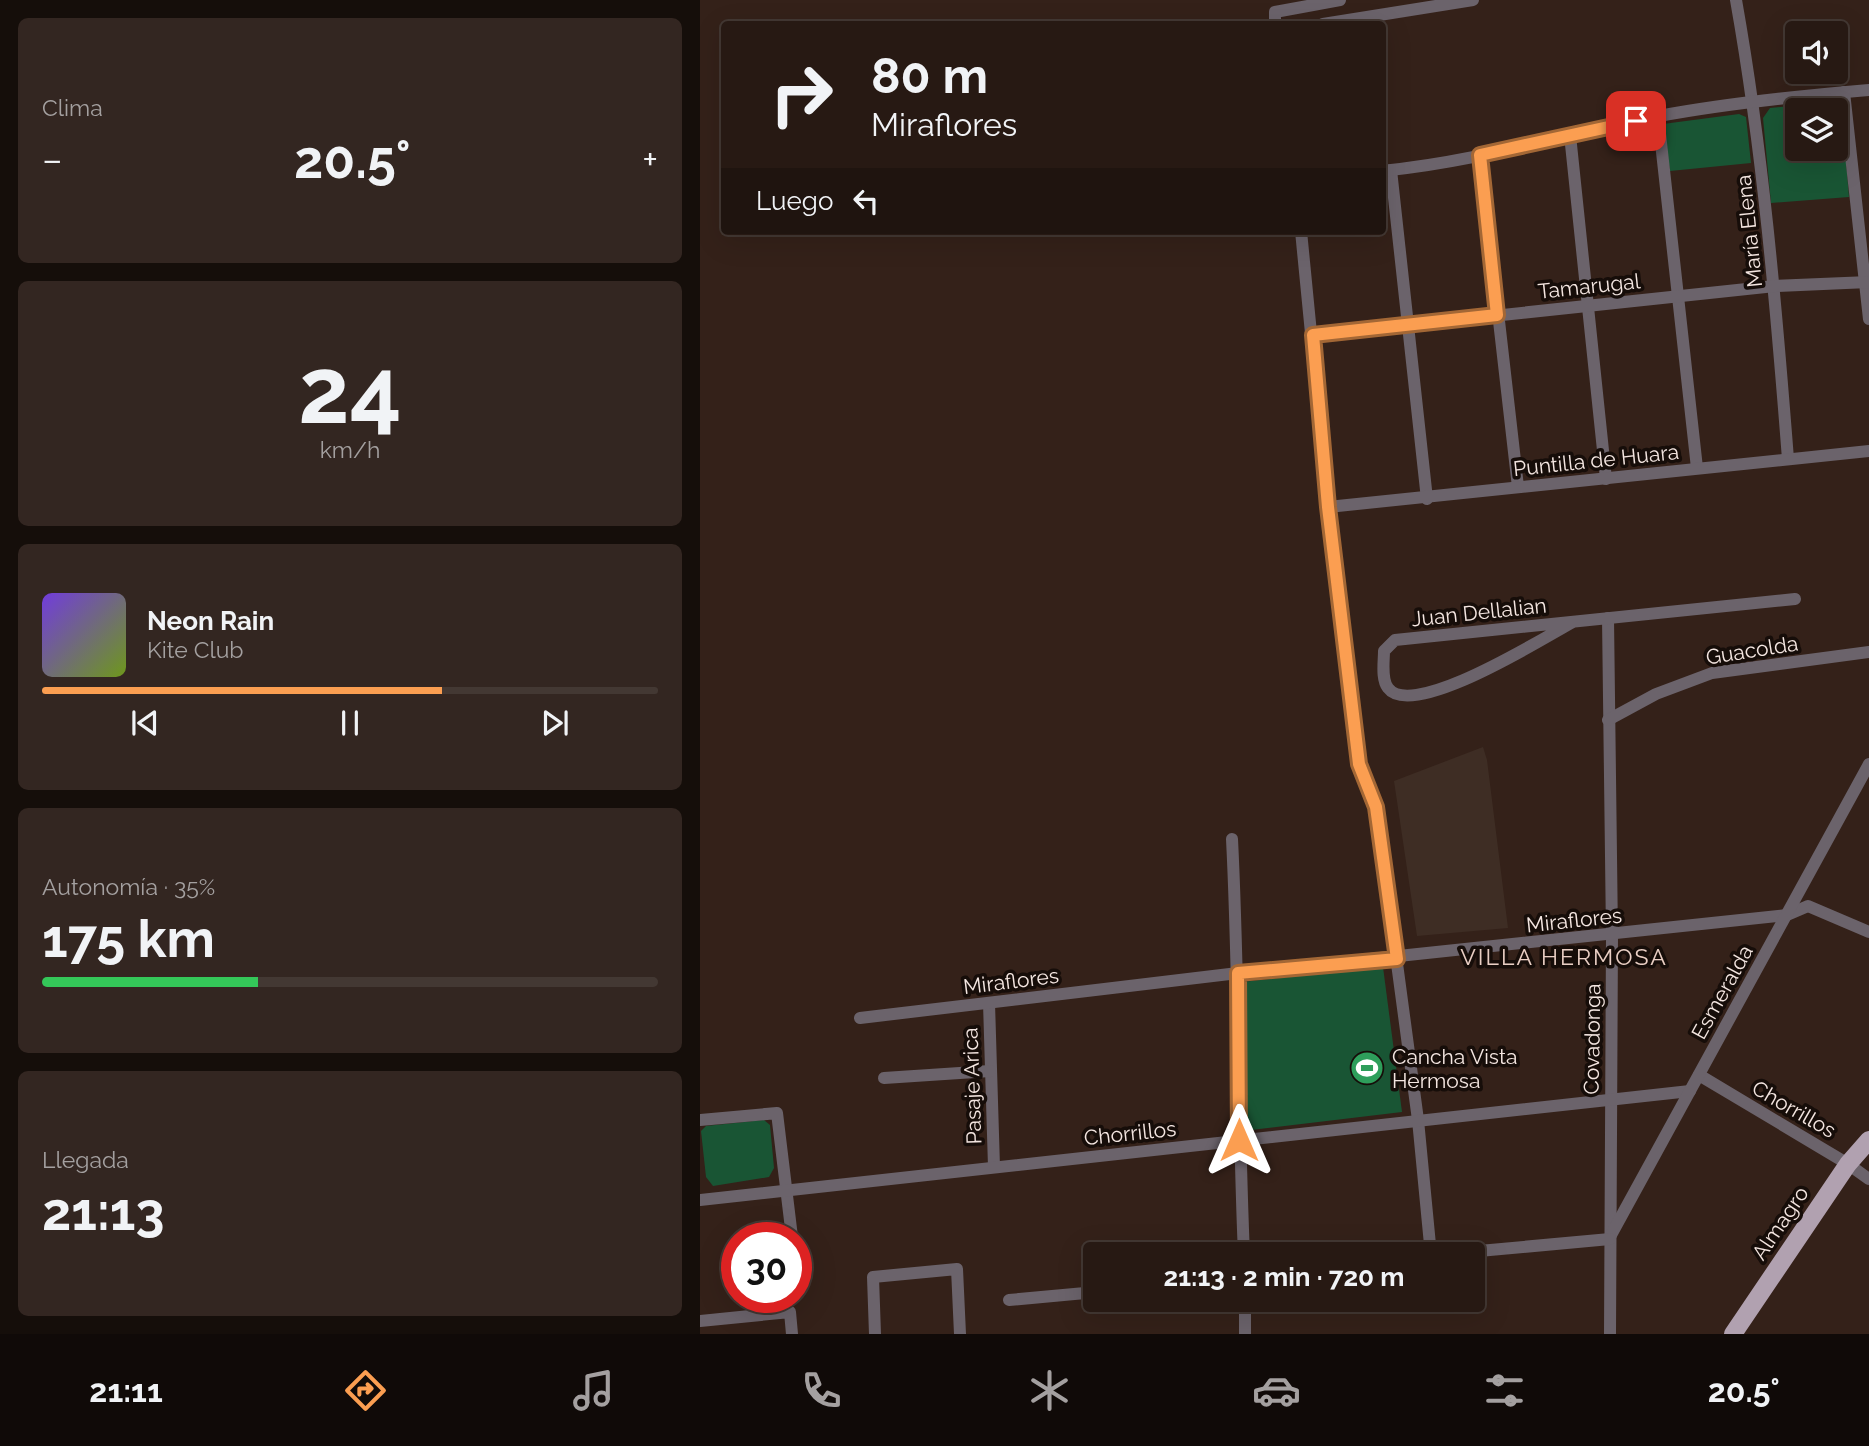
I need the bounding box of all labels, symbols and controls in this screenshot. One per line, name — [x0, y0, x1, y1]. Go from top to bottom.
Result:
map controls — [1785, 21, 1848, 161]
button: sound — [1785, 21, 1848, 84]
text: 80 m — [871, 47, 988, 104]
icon: right — [756, 49, 847, 140]
pin — [1606, 91, 1666, 151]
text: Clima — [42, 94, 103, 121]
button: layers — [1785, 98, 1848, 161]
icon: arrive — [1617, 102, 1655, 140]
text: Miraflores — [871, 106, 1017, 143]
text: 20.5° — [294, 129, 411, 190]
text: − — [42, 137, 62, 182]
text: + — [642, 137, 658, 182]
street label: María Elena — [1731, 173, 1767, 289]
icon: left — [847, 182, 885, 220]
text: Luego — [756, 186, 833, 216]
street label: Tamarugal — [1537, 268, 1642, 304]
text: 24 — [298, 337, 402, 444]
text: km/h — [320, 436, 380, 463]
street label: Puntilla de Huara — [1512, 439, 1680, 481]
street label: Juan Dellalian — [1410, 592, 1548, 632]
text: Neon Rain — [147, 606, 274, 636]
street label: Guacolda — [1704, 630, 1800, 670]
text: Kite Club — [147, 636, 244, 663]
icon: previous — [126, 704, 164, 742]
icon: pause — [331, 704, 369, 742]
icon: next — [536, 704, 574, 742]
text: Autonomía · 35% — [42, 873, 215, 900]
street label: Miraflores — [1525, 903, 1623, 937]
text: 175 km — [42, 908, 215, 969]
street label: Esmeralda — [1686, 941, 1758, 1043]
district label: VILLA HERMOSA — [1460, 943, 1668, 970]
street label: Miraflores — [962, 963, 1060, 999]
street label: Covadonga — [1579, 983, 1605, 1095]
street label: Pasaje Arica — [957, 1027, 987, 1145]
place label: Cancha Vista Hermosa — [1392, 1044, 1517, 1093]
sports icon: Cancha Vista Hermosa — [1348, 1049, 1386, 1087]
street label: Chorrillos — [1748, 1075, 1840, 1143]
position arrow — [1202, 1103, 1276, 1177]
street label: Chorrillos — [1083, 1116, 1177, 1150]
text: Llegada — [42, 1146, 129, 1173]
text: 21:13 — [42, 1181, 165, 1242]
street label: Almagro — [1746, 1182, 1814, 1264]
speed limit sign: 30 — [721, 1222, 812, 1313]
text: 21:13 · 2 min · 720 m — [1163, 1262, 1405, 1292]
icon: directions — [341, 1366, 390, 1415]
icon: music — [569, 1366, 618, 1415]
icon: phone — [797, 1366, 846, 1415]
icon: climate — [1025, 1366, 1074, 1415]
icon: car — [1252, 1366, 1301, 1415]
icon: filters — [1480, 1366, 1529, 1415]
text: 21:11 — [89, 1372, 163, 1409]
text: 20.5° — [1708, 1372, 1780, 1409]

